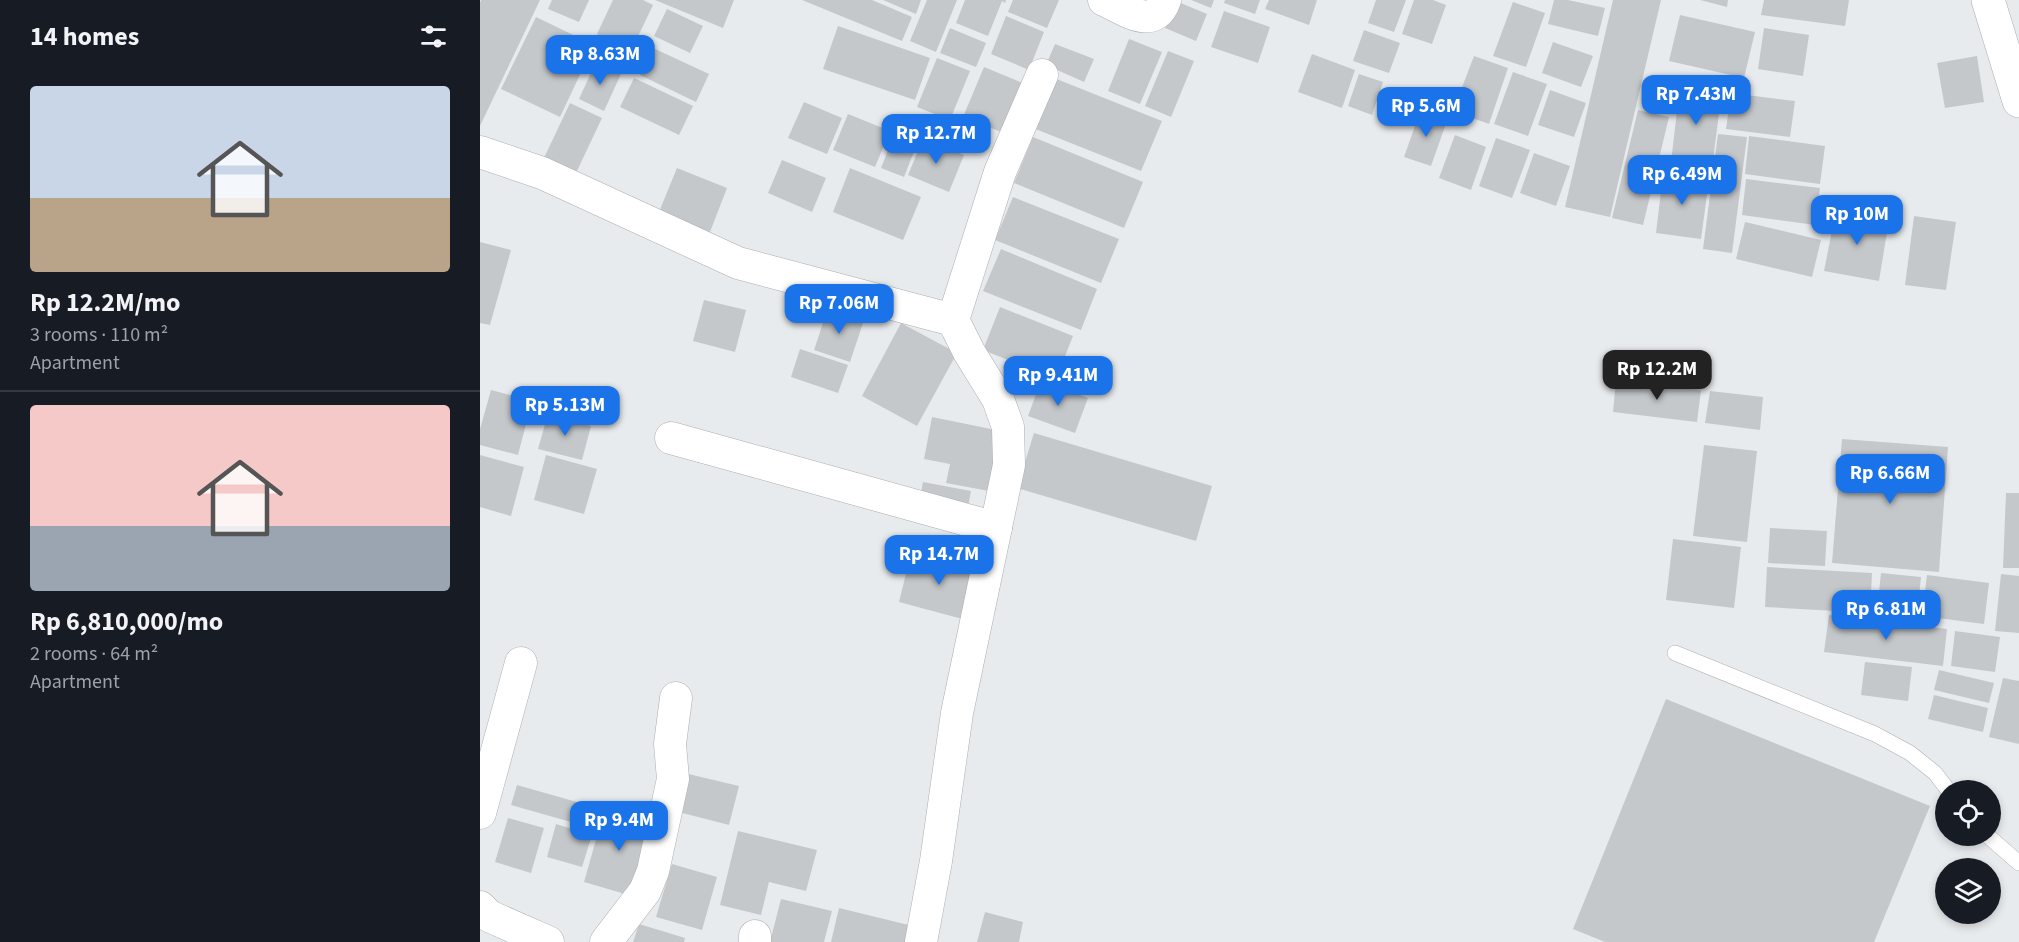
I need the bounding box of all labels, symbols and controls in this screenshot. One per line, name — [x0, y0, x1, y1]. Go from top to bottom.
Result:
text: 14 homes — [30, 18, 139, 55]
icon: filters — [417, 20, 450, 53]
pin: Rp 8.63M — [538, 35, 662, 86]
text: Rp 8.63M — [560, 40, 640, 68]
pin: Rp 7.43M — [1634, 75, 1758, 126]
text: Rp 7.43M — [1656, 80, 1736, 108]
pin: Rp 5.6M — [1371, 87, 1481, 138]
text: Rp 5.6M — [1391, 92, 1461, 120]
pin: Rp 12.7M — [874, 114, 998, 165]
text: Rp 12.7M — [896, 119, 976, 147]
icon: home — [186, 125, 294, 233]
pin: Rp 6.49M — [1620, 155, 1744, 206]
text: Rp 6.49M — [1642, 160, 1722, 188]
pin: Rp 10M — [1808, 195, 1906, 246]
text: Rp 10M — [1825, 200, 1889, 228]
text: Rp 12.2M/mo — [30, 284, 180, 321]
pin: Rp 7.06M — [777, 284, 901, 335]
text: Rp 7.06M — [799, 289, 879, 317]
text: 3 rooms · 110 m² — [30, 321, 168, 349]
text: Apartment — [30, 349, 120, 377]
pin: Rp 12.2M — [1595, 350, 1719, 401]
text: Rp 12.2M — [1617, 355, 1697, 383]
pin: Rp 9.41M — [996, 356, 1120, 407]
text: Rp 9.41M — [1018, 361, 1098, 389]
pin: Rp 5.13M — [503, 386, 627, 437]
text: Rp 5.13M — [525, 391, 605, 419]
icon: home — [186, 444, 294, 552]
pin: Rp 6.66M — [1828, 454, 1952, 505]
text: Rp 6.66M — [1850, 459, 1930, 487]
pin: Rp 14.7M — [877, 535, 1001, 586]
text: Rp 14.7M — [899, 540, 979, 568]
pin: Rp 6.81M — [1824, 590, 1948, 641]
text: Rp 6.81M — [1846, 595, 1926, 623]
text: Rp 6,810,000/mo — [30, 603, 223, 640]
text: 2 rooms · 64 m² — [30, 640, 158, 668]
text: Apartment — [30, 668, 120, 696]
map controls — [1935, 780, 2001, 924]
button: locate — [1935, 780, 2001, 846]
pin: Rp 9.4M — [564, 801, 674, 852]
text: Rp 9.4M — [584, 806, 654, 834]
button: layers — [1935, 858, 2001, 924]

